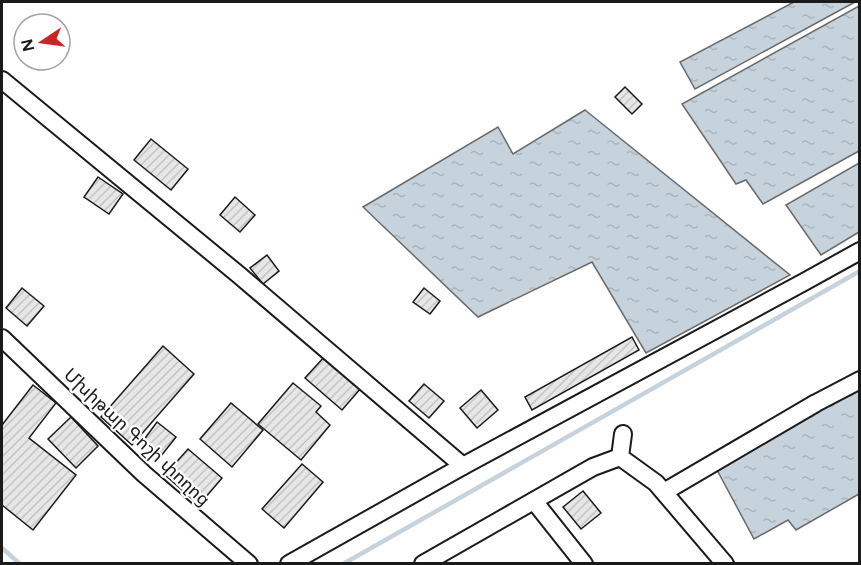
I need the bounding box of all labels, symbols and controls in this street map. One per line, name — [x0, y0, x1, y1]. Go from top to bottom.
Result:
north arrow — [12, 12, 72, 72]
text: N — [17, 37, 39, 53]
street label: Մխիթար Գոշի փողոց — [59, 363, 215, 511]

